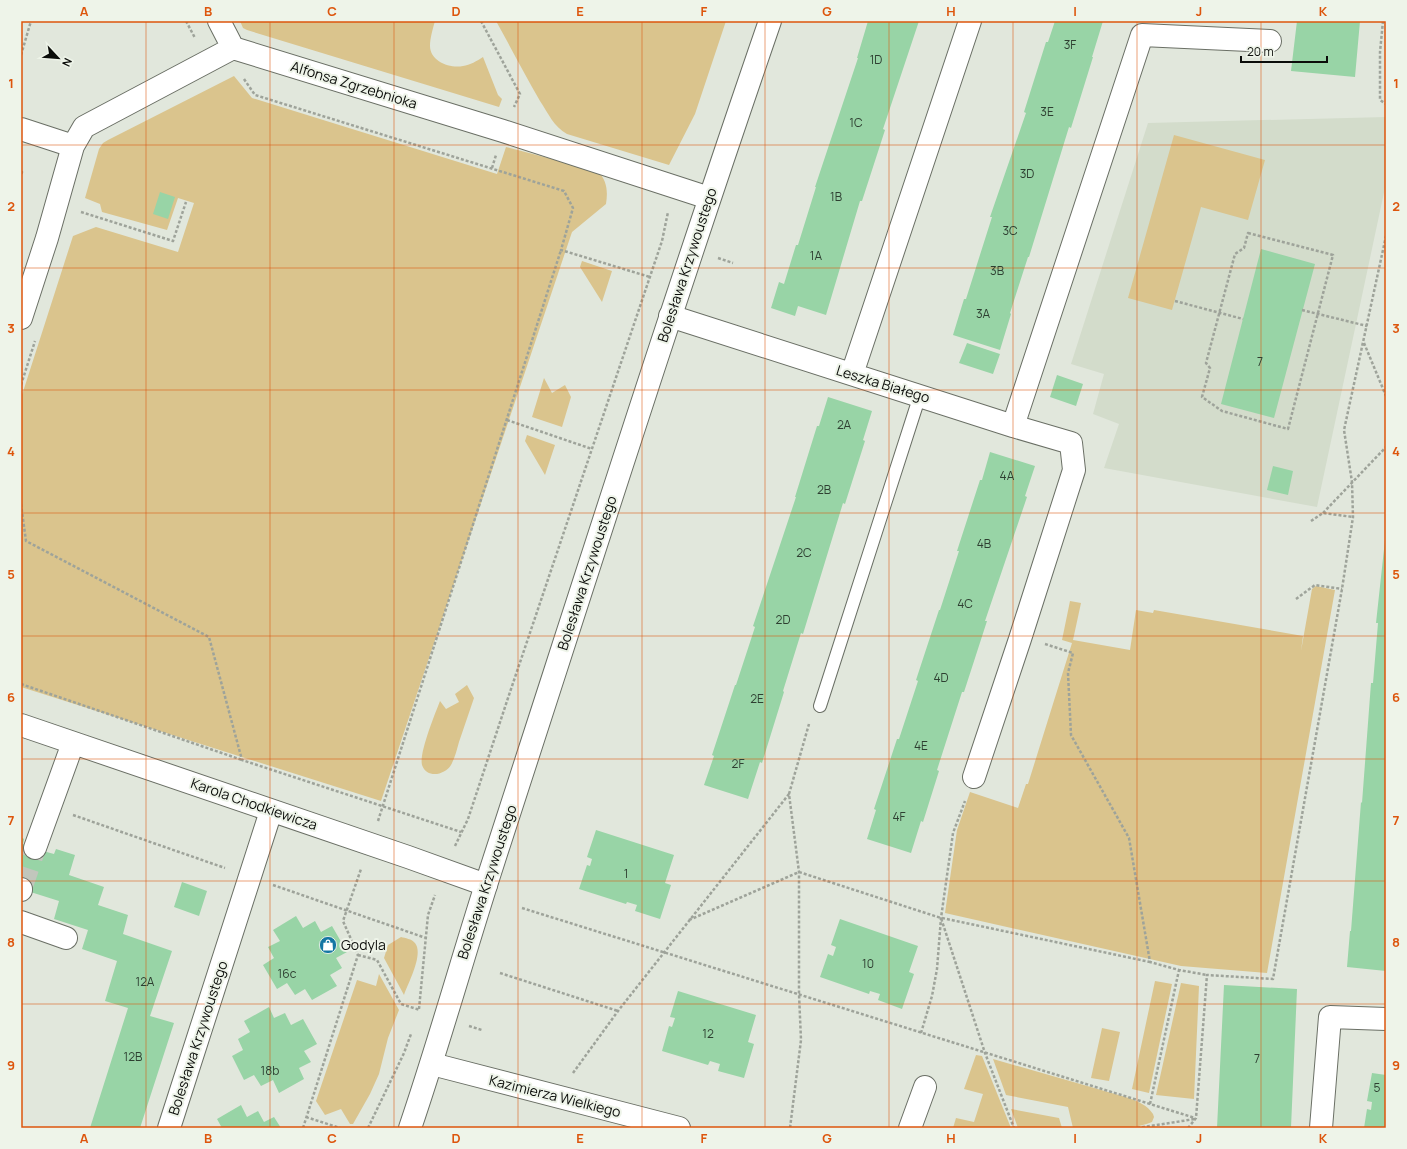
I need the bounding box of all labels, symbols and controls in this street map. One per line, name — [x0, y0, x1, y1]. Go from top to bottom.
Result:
text: A — [80, 2, 89, 20]
text: B — [204, 2, 212, 20]
text: C — [327, 2, 337, 20]
text: D — [451, 2, 461, 20]
text: E — [576, 2, 584, 20]
text: F — [701, 2, 708, 20]
text: G — [822, 2, 832, 20]
text: H — [946, 2, 956, 20]
text: I — [1073, 2, 1077, 20]
text: J — [1196, 2, 1202, 20]
text: K — [1319, 2, 1328, 20]
house number: 3F — [1064, 36, 1076, 53]
north arrow — [38, 38, 78, 78]
scale bar — [1241, 38, 1327, 64]
text: 20 m — [1247, 43, 1274, 60]
house number: 1D — [870, 51, 882, 68]
text: N — [59, 56, 76, 70]
street label: Alfonsa Zgrzebnioka — [289, 56, 420, 113]
text: 1 — [8, 74, 14, 92]
text: 1 — [1393, 74, 1399, 92]
house number: 3E — [1040, 103, 1054, 120]
house number: 1C — [849, 114, 863, 131]
house number: 3D — [1020, 165, 1034, 182]
street label: Bolesława Krzywoustego — [653, 185, 721, 345]
house number: 1B — [830, 188, 842, 205]
text: 2 — [7, 197, 15, 215]
text: 2 — [1392, 197, 1400, 215]
house number: 3C — [1002, 222, 1018, 239]
house number: 1A — [810, 247, 823, 264]
house number: 3B — [990, 262, 1004, 279]
house number: 3A — [976, 305, 991, 322]
text: 3 — [7, 319, 15, 337]
text: 3 — [1392, 319, 1400, 337]
house number: 7 — [1257, 353, 1263, 370]
street label: Leszka Białego — [834, 360, 932, 407]
house number: 2A — [837, 416, 851, 433]
text: 4 — [7, 442, 15, 460]
text: 4 — [1392, 442, 1400, 460]
house number: 4A — [1000, 467, 1015, 484]
house number: 2B — [817, 481, 831, 498]
street label: Bolesława Krzywoustego — [553, 493, 621, 653]
house number: 4B — [977, 535, 991, 552]
house number: 2C — [796, 544, 812, 561]
text: 5 — [7, 565, 15, 583]
text: 5 — [1392, 565, 1400, 583]
house number: 4C — [957, 595, 973, 612]
house number: 2D — [776, 611, 790, 628]
house number: 4D — [933, 669, 949, 686]
text: 6 — [7, 688, 15, 706]
text: 6 — [1392, 688, 1400, 706]
house number: 2E — [750, 690, 764, 707]
house number: 4E — [914, 737, 928, 754]
house number: 2F — [732, 755, 744, 772]
street label: Karola Chodkiewicza — [188, 773, 320, 834]
street label: Bolesława Krzywoustego — [453, 802, 521, 962]
house number: 4F — [892, 808, 906, 825]
text: 7 — [8, 811, 15, 829]
text: 7 — [1393, 811, 1400, 829]
house number: 1 — [624, 865, 628, 882]
text: 8 — [7, 933, 15, 951]
text: 8 — [1392, 933, 1400, 951]
shop icon: Godyla — [318, 935, 338, 955]
place label: Godyla — [341, 935, 386, 954]
house number: 10 — [862, 955, 874, 972]
street label: Bolesława Krzywoustego — [164, 958, 232, 1118]
house number: 16c — [278, 965, 297, 982]
house number: 12A — [136, 973, 155, 990]
house number: 12 — [702, 1025, 714, 1042]
house number: 12B — [124, 1048, 142, 1065]
house number: 7 — [1254, 1050, 1260, 1067]
text: 9 — [7, 1056, 15, 1074]
text: 9 — [1392, 1056, 1400, 1074]
house number: 18b — [261, 1062, 279, 1079]
street label: Kazimierza Wielkiego — [487, 1070, 623, 1121]
house number: 5 — [1374, 1079, 1381, 1096]
text: A — [80, 1129, 89, 1147]
text: B — [204, 1129, 212, 1147]
text: C — [327, 1129, 337, 1147]
text: D — [451, 1129, 461, 1147]
text: E — [576, 1129, 584, 1147]
text: F — [701, 1129, 708, 1147]
text: G — [822, 1129, 832, 1147]
text: H — [946, 1129, 956, 1147]
text: I — [1073, 1129, 1077, 1147]
text: J — [1196, 1129, 1202, 1147]
text: K — [1319, 1129, 1328, 1147]

